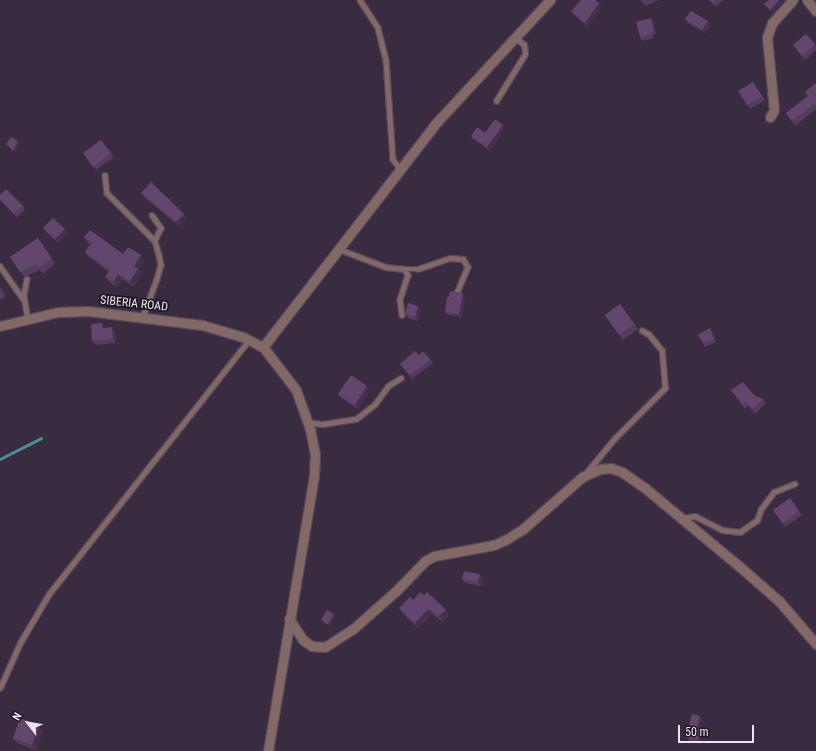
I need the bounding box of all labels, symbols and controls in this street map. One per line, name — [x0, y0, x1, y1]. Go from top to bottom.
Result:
street label: SIBERIA ROAD — [99, 293, 169, 315]
north arrow — [8, 703, 48, 743]
text: N — [10, 710, 25, 723]
scale bar — [680, 717, 756, 743]
text: 50 m — [685, 725, 709, 739]

